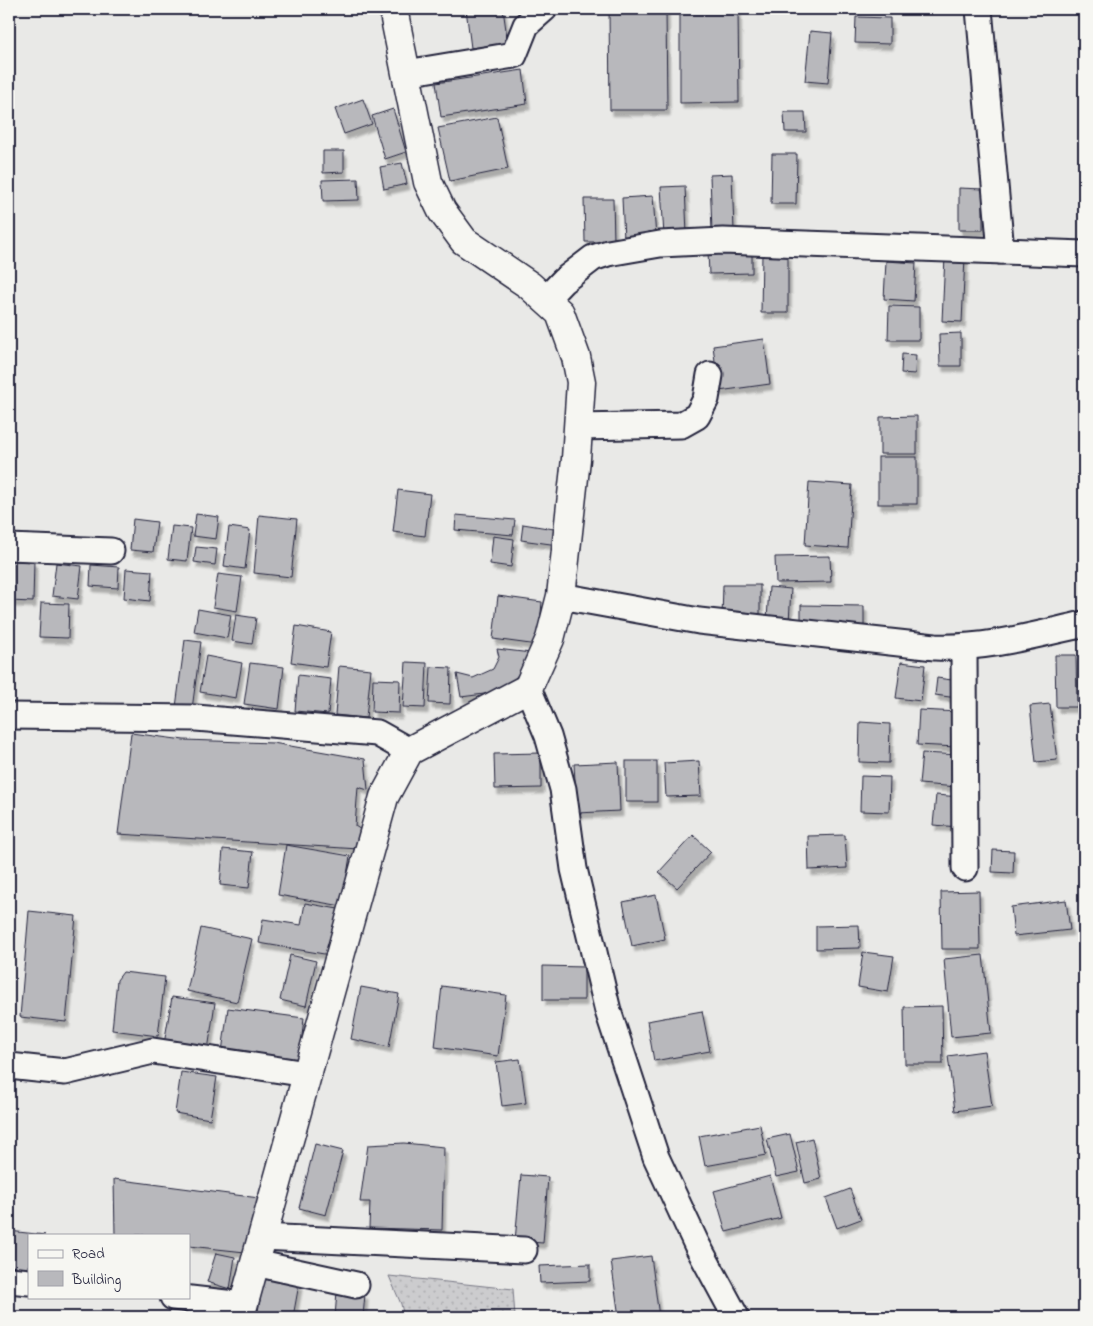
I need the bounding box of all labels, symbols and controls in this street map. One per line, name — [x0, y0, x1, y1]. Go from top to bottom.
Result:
legend — [28, 1234, 190, 1298]
text: Road — [72, 1243, 105, 1265]
text: Building — [71, 1269, 121, 1292]

